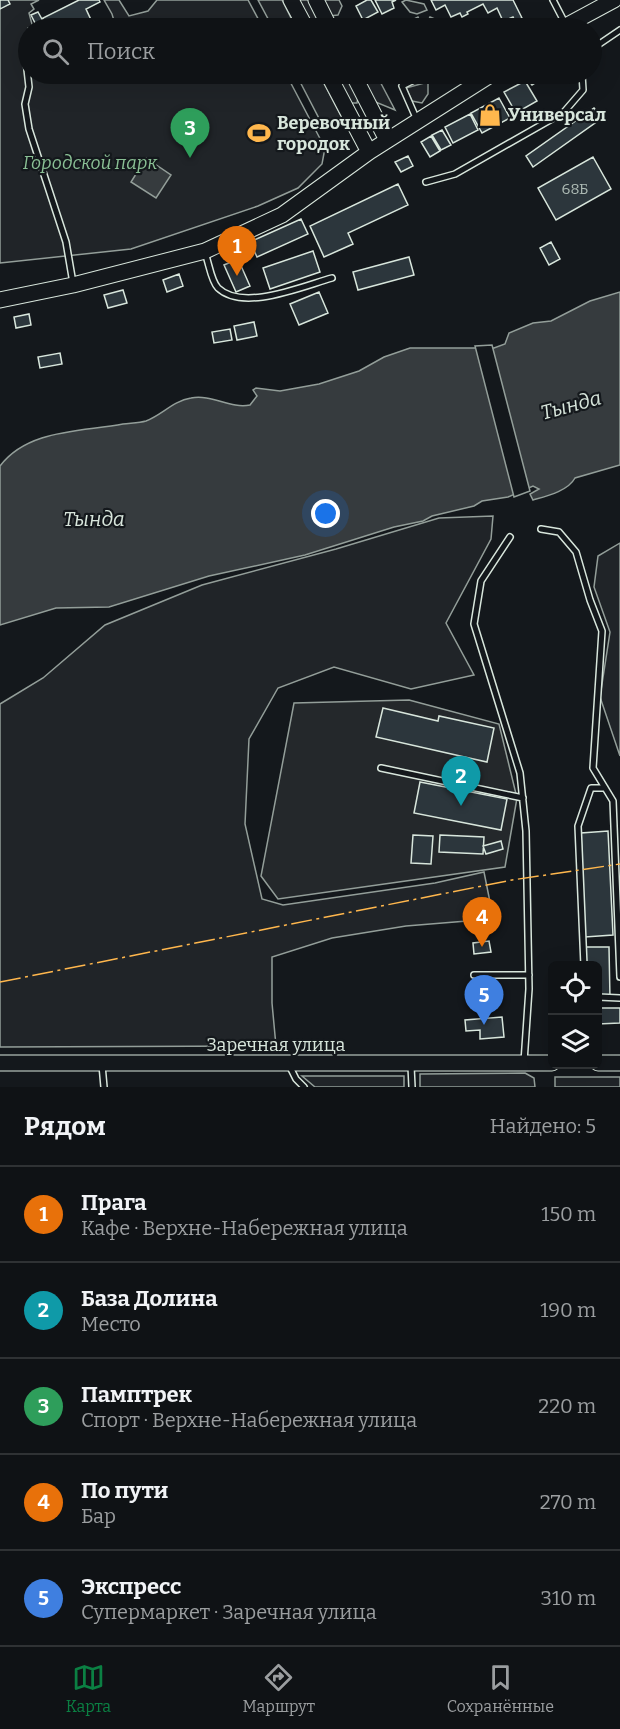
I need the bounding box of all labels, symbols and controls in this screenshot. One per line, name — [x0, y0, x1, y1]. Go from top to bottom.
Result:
search box — [18, 18, 602, 84]
icon: search — [39, 35, 72, 68]
text: Поиск — [87, 38, 155, 65]
shop icon: Универсал — [477, 102, 503, 128]
place label: Универсал — [508, 104, 606, 126]
pin: 3 — [170, 108, 210, 158]
place label: Веревочный городок — [277, 112, 390, 155]
sports icon: Веревочный городок — [246, 120, 272, 146]
park label: Городской парк — [23, 152, 158, 174]
house number: 68Б — [562, 180, 588, 198]
pin: 1 — [218, 226, 256, 276]
water label: Тында — [538, 385, 604, 425]
your location — [311, 499, 340, 528]
water label: Тында — [63, 507, 125, 531]
pin: 2 — [442, 756, 480, 806]
pin: 4 — [462, 898, 502, 947]
map controls — [548, 961, 602, 1069]
button: locate — [548, 961, 602, 1015]
pin: 5 — [464, 976, 504, 1025]
button: layers — [548, 1015, 602, 1069]
street label: Заречная улица — [207, 1034, 346, 1056]
text: Рядом — [24, 1111, 106, 1142]
text: Найдено: 5 — [490, 1114, 596, 1138]
text: Прага — [81, 1189, 147, 1216]
text: 1 — [39, 1202, 48, 1226]
text: 150 m — [541, 1202, 596, 1226]
text: Кафе · Верхне-Набережная улица — [81, 1216, 408, 1240]
text: База Долина — [81, 1285, 218, 1312]
text: 2 — [38, 1298, 49, 1322]
text: 190 m — [540, 1298, 596, 1322]
text: Место — [81, 1312, 141, 1336]
text: Памптрек — [81, 1381, 192, 1408]
text: 3 — [38, 1394, 49, 1418]
text: 220 m — [538, 1394, 596, 1418]
text: Спорт · Верхне-Набережная улица — [81, 1408, 417, 1432]
text: По пути — [81, 1477, 168, 1504]
text: 4 — [37, 1490, 50, 1514]
text: 270 m — [540, 1490, 596, 1514]
text: Бар — [81, 1504, 116, 1528]
text: Экспресс — [81, 1573, 181, 1600]
text: 5 — [38, 1586, 49, 1610]
text: 310 m — [541, 1586, 596, 1610]
text: Супермаркет · Заречная улица — [81, 1600, 377, 1624]
tab: Карта — [66, 1661, 111, 1716]
tab: Маршрут — [243, 1661, 315, 1716]
tab: Сохранённые — [447, 1661, 554, 1716]

